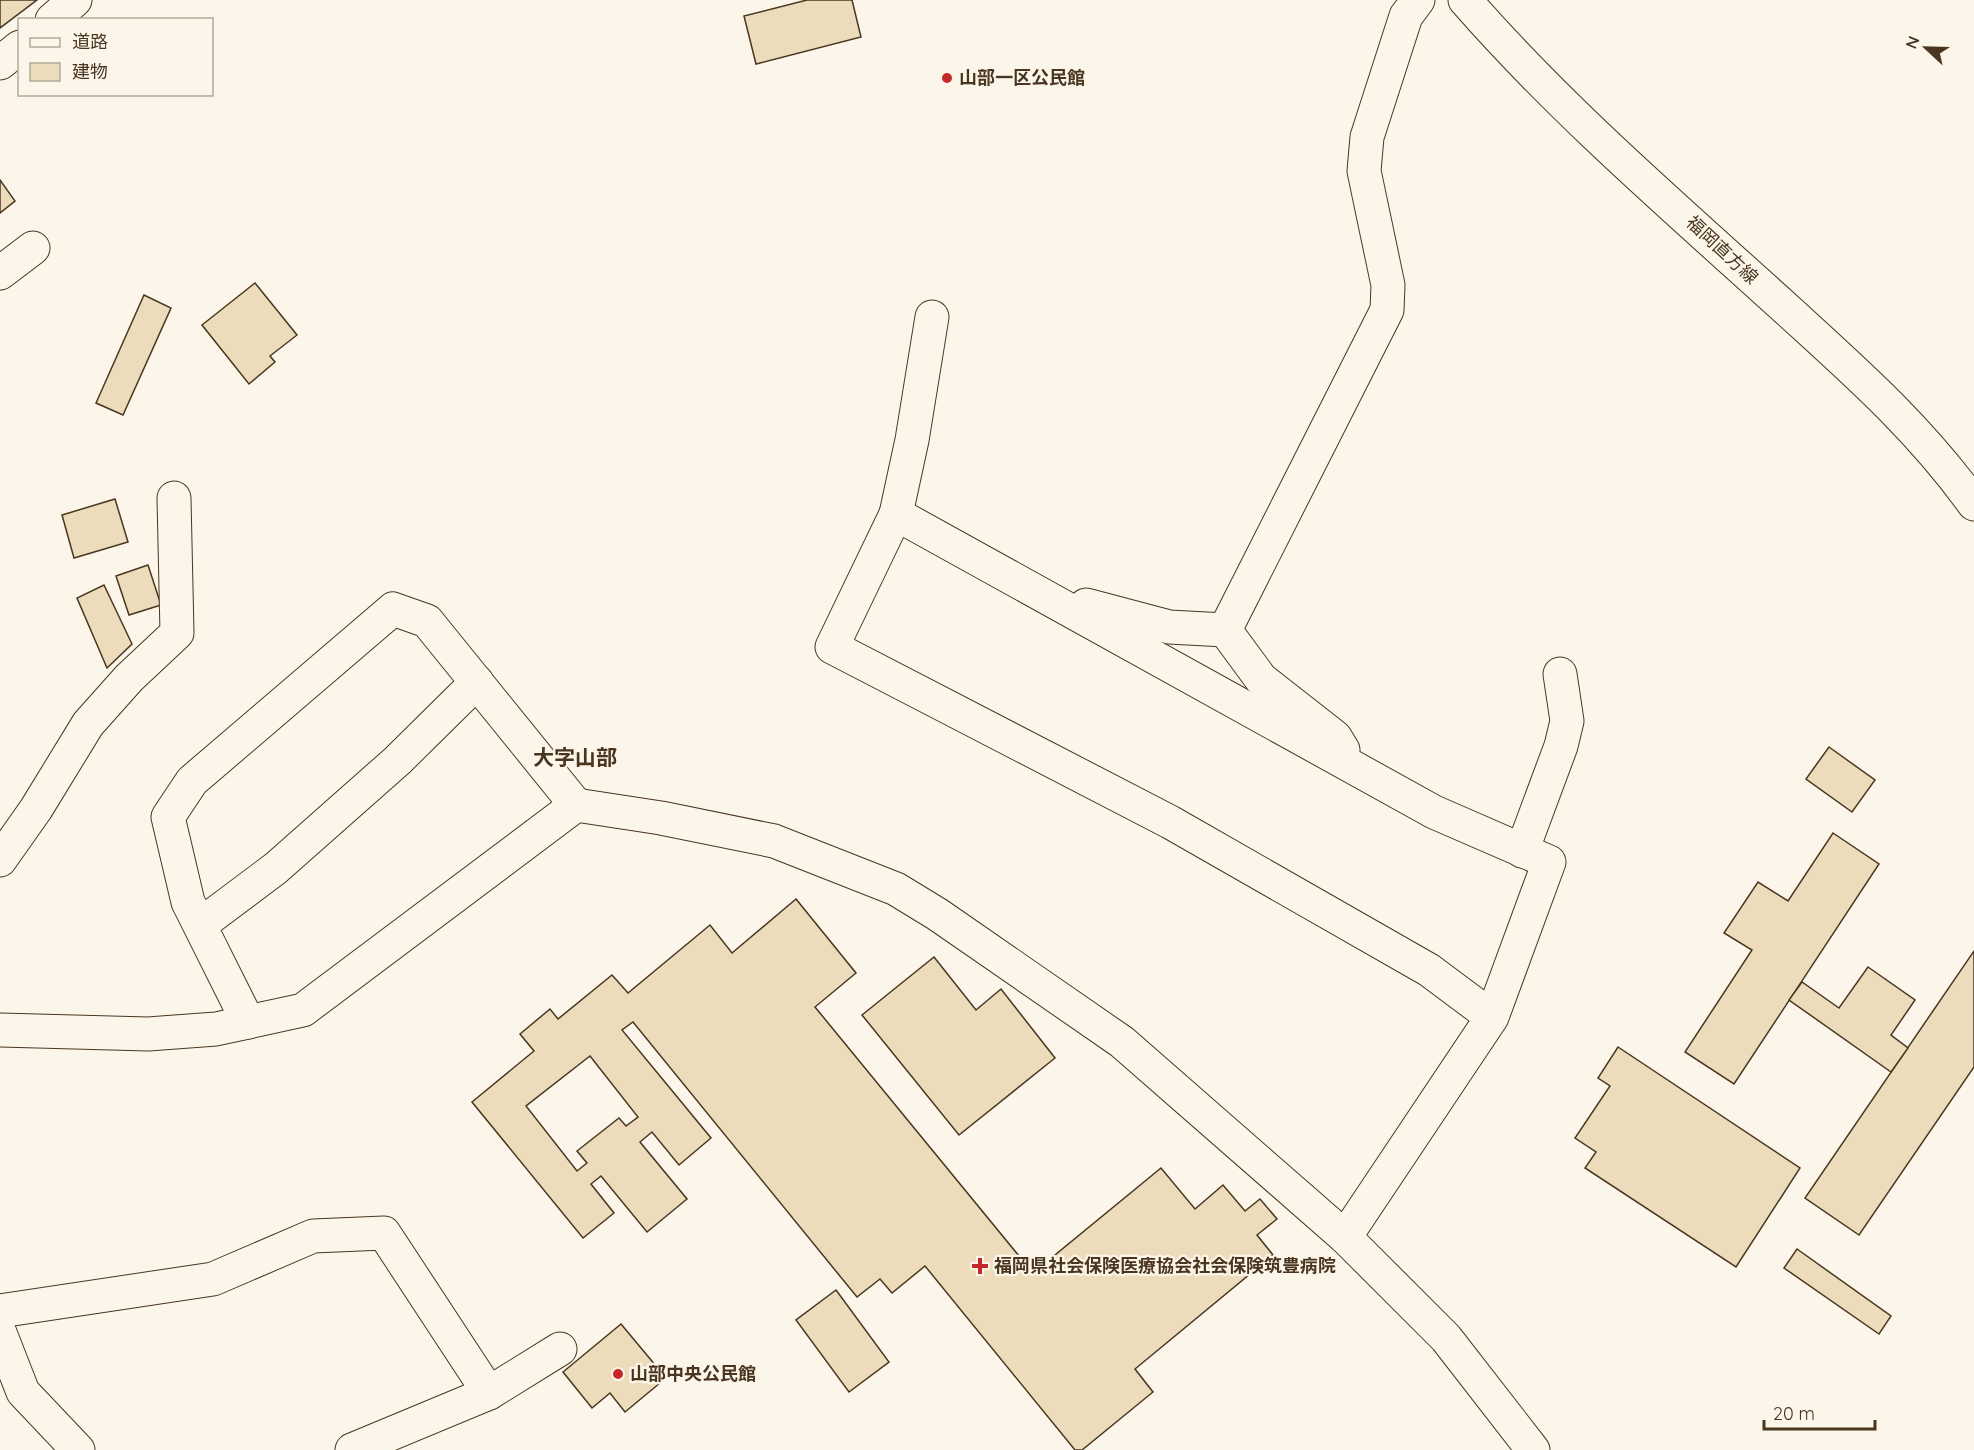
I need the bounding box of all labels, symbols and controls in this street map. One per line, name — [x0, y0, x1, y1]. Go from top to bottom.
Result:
legend — [18, 18, 213, 96]
north arrow — [1896, 18, 1956, 78]
text: 道路 — [72, 30, 108, 53]
text: N — [1901, 33, 1924, 52]
text: 建物 — [72, 60, 108, 83]
place label: 山部一区公民館 — [959, 66, 1085, 89]
marker: 山部一区公民館 — [940, 71, 954, 85]
street label: 福岡直方線 — [1682, 211, 1763, 289]
district label: 大字山部 — [533, 744, 617, 770]
place label: 福岡県社会保険医療協会社会保険筑豊病院 — [994, 1254, 1336, 1277]
marker: 福岡県社会保険医療協会社会保険筑豊病院 — [971, 1257, 989, 1275]
place label: 山部中央公民館 — [630, 1362, 756, 1385]
marker: 山部中央公民館 — [611, 1367, 625, 1381]
scale bar — [1764, 1393, 1875, 1431]
text: 20 m — [1773, 1402, 1815, 1425]

